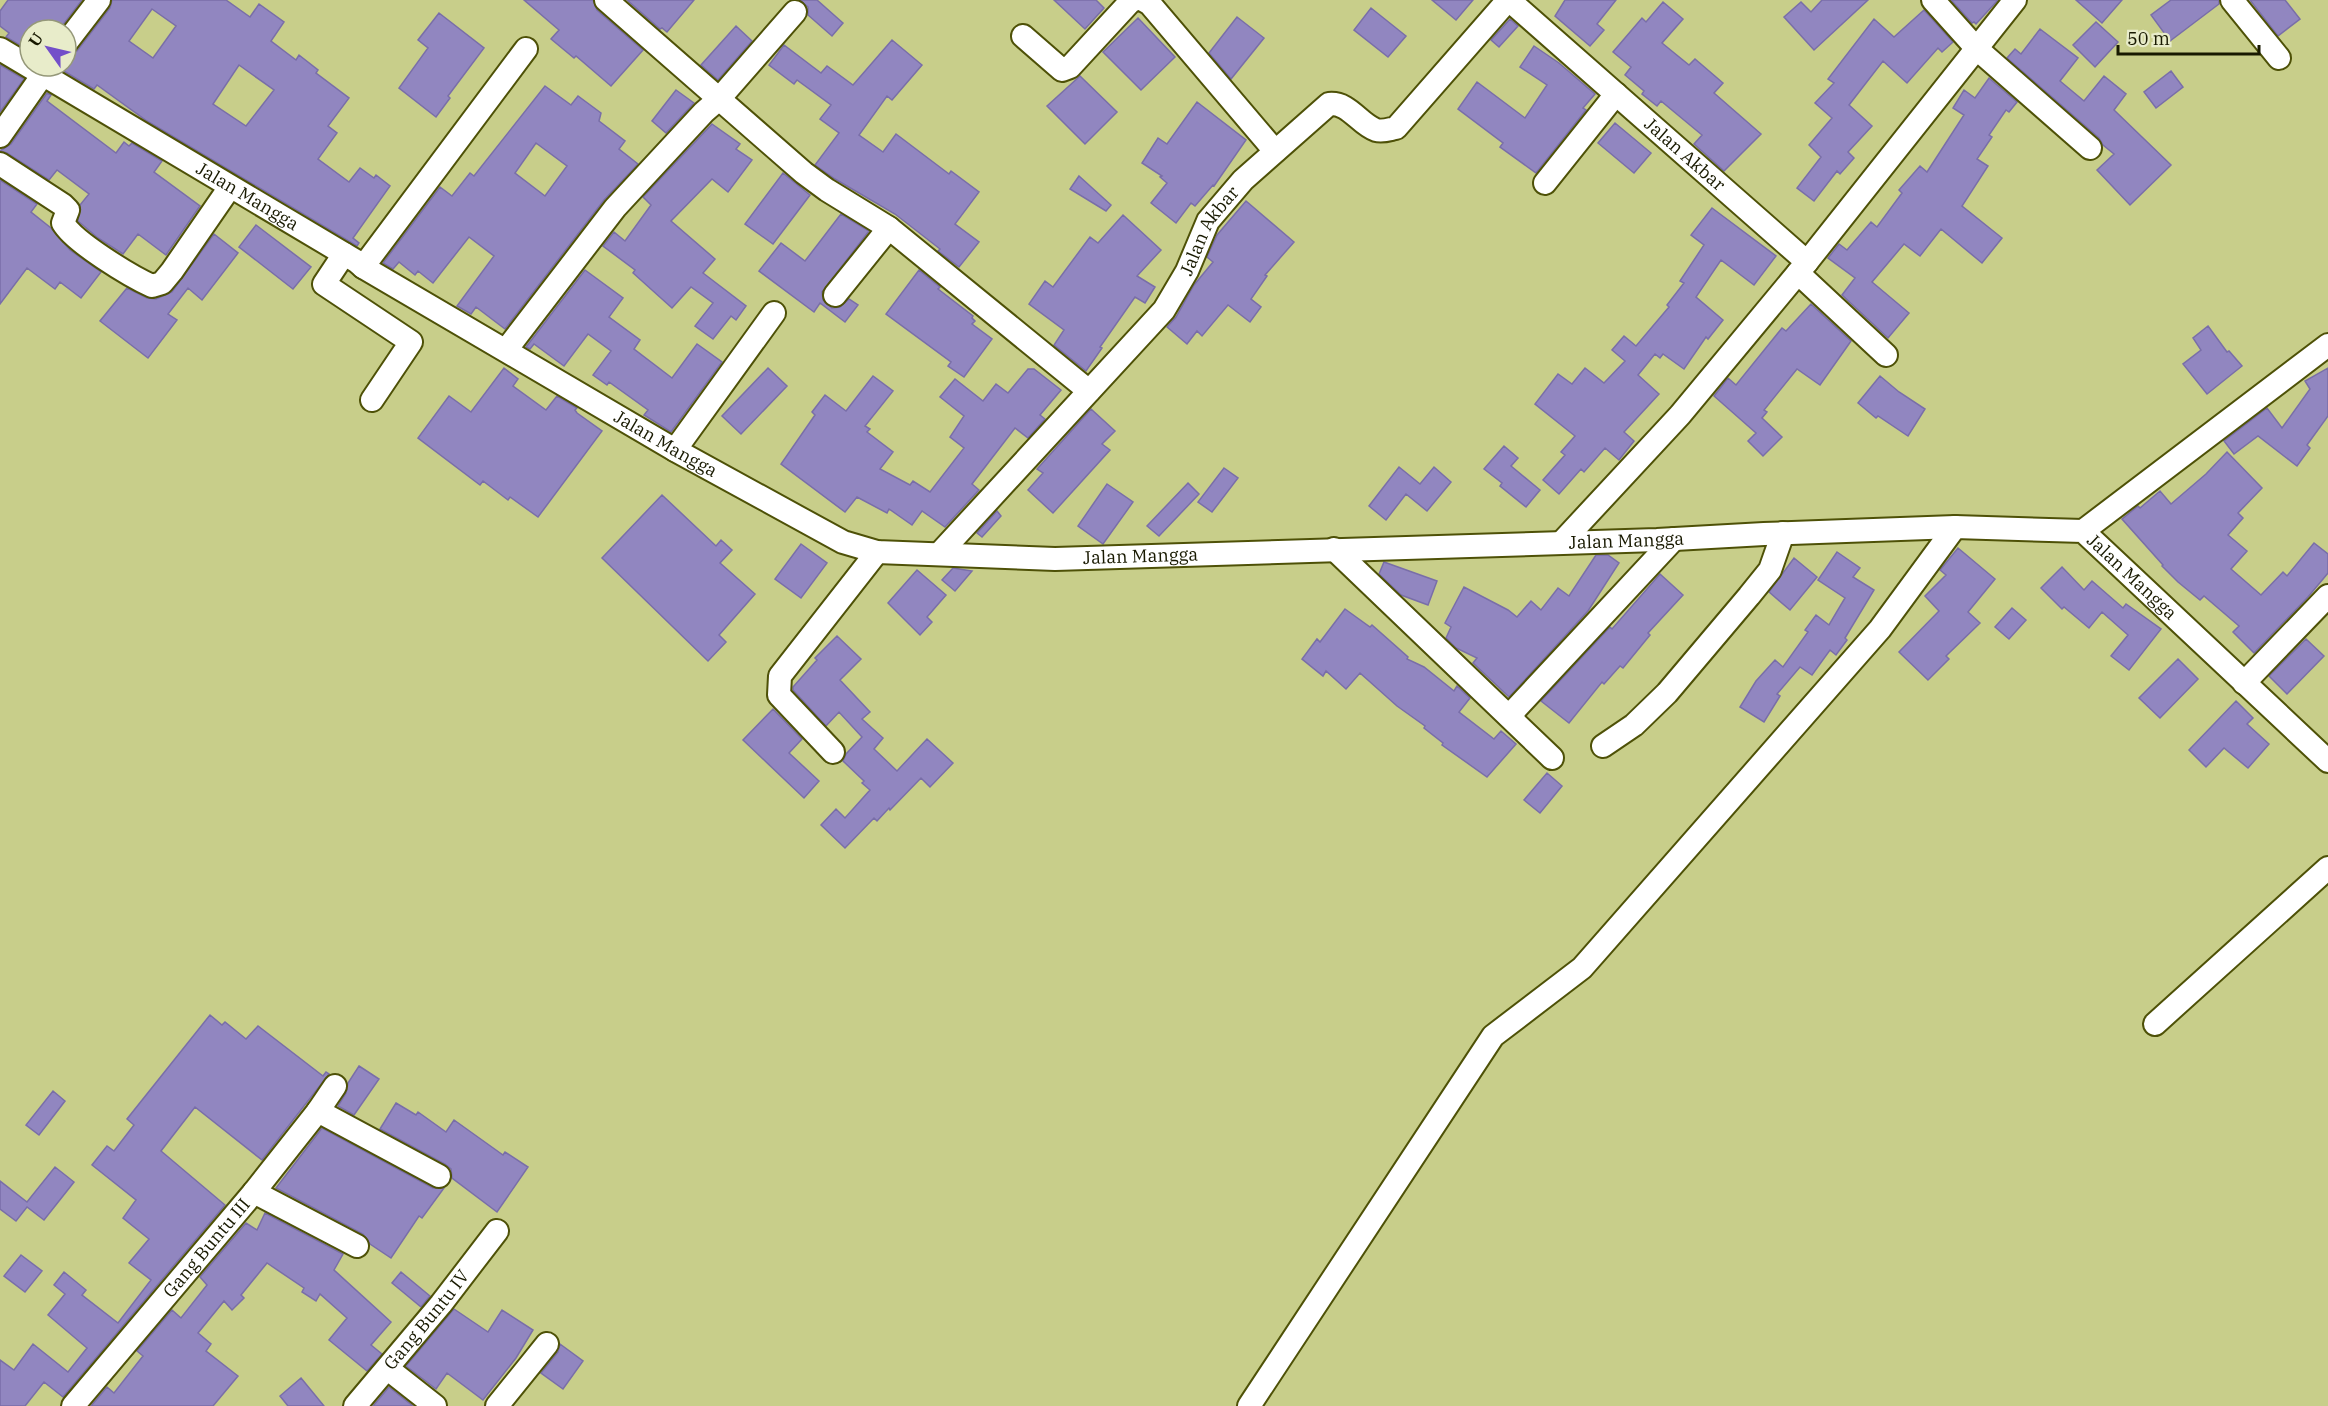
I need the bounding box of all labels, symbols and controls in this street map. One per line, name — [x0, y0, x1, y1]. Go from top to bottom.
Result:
north arrow — [18, 18, 78, 78]
scale bar — [2118, 18, 2259, 56]
text: 50 m — [2127, 27, 2170, 50]
text: U — [24, 29, 47, 50]
street label: Jalan Akbar — [1640, 112, 1730, 196]
street label: Jalan Mangga — [192, 157, 303, 235]
street label: Jalan Akbar — [1174, 181, 1244, 279]
street label: Jalan Mangga — [610, 405, 722, 482]
street label: Jalan Mangga — [1568, 526, 1685, 554]
street label: Jalan Mangga — [2082, 529, 2182, 624]
street label: Jalan Mangga — [1083, 542, 1199, 569]
street label: Gang Buntu III — [158, 1193, 255, 1302]
street label: Gang Buntu IV — [378, 1265, 474, 1374]

